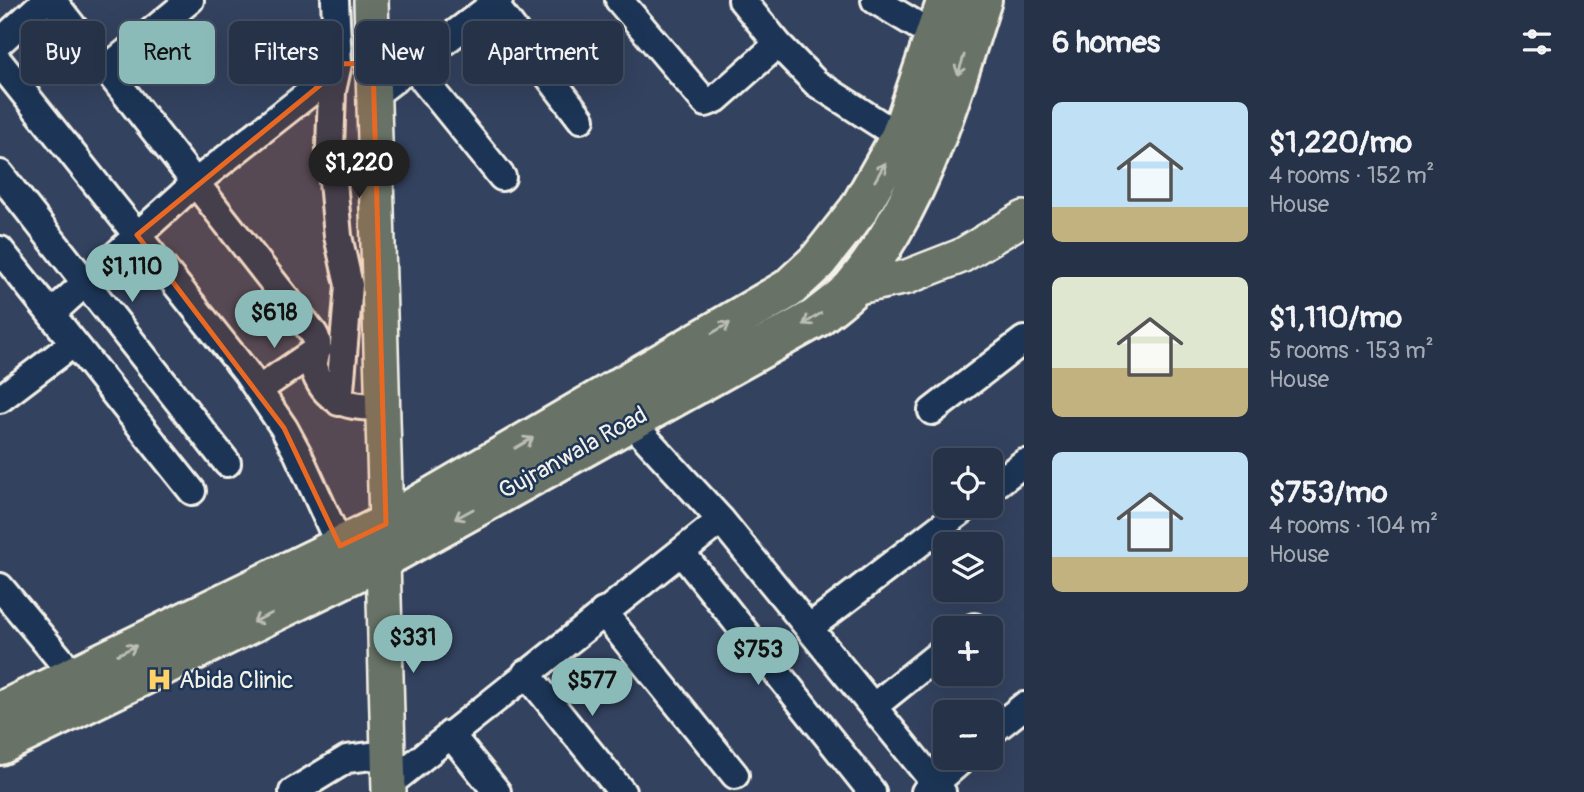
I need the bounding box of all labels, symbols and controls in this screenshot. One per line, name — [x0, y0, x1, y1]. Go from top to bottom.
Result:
chip: Buy — [21, 21, 105, 84]
chip: Rent — [119, 21, 215, 84]
chip: Filters — [229, 21, 342, 84]
chip: New — [356, 21, 449, 84]
chip: Apartment — [463, 21, 623, 84]
icon: filters — [1518, 23, 1556, 61]
text: 6 homes — [1052, 24, 1160, 61]
one-way arrow — [954, 54, 967, 76]
text: $1,220/mo — [1269, 124, 1412, 161]
icon: home — [1108, 130, 1192, 214]
pin: $1,220 — [302, 140, 416, 200]
text: $1,220 — [325, 148, 393, 177]
text: 4 rooms · 152 m² — [1269, 161, 1435, 190]
one-way arrow — [873, 163, 887, 183]
text: House — [1269, 190, 1329, 219]
pin: $1,110 — [75, 244, 189, 304]
text: $1,110 — [102, 252, 163, 281]
pin: $618 — [233, 290, 315, 350]
text: $618 — [251, 298, 297, 327]
text: $1,110/mo — [1269, 299, 1402, 336]
icon: home — [1108, 305, 1192, 389]
one-way arrow — [803, 312, 822, 327]
one-way arrow — [710, 321, 730, 335]
text: 5 rooms · 153 m² — [1269, 336, 1434, 365]
text: House — [1269, 365, 1329, 394]
street label: Gujranwala Road — [494, 400, 652, 506]
one-way arrow — [514, 436, 534, 450]
map controls — [933, 448, 1003, 770]
button: locate — [933, 448, 1003, 518]
text: $753/mo — [1269, 474, 1388, 511]
icon: home — [1108, 480, 1192, 564]
one-way arrow — [454, 507, 474, 521]
text: 4 rooms · 104 m² — [1269, 511, 1438, 540]
button: layers — [933, 532, 1003, 602]
text: House — [1269, 540, 1329, 569]
one-way arrow — [252, 612, 273, 625]
pin: $331 — [372, 616, 454, 675]
button: + — [933, 616, 1003, 686]
text: $331 — [389, 623, 437, 652]
pin: $753 — [717, 628, 799, 687]
text: $753 — [733, 635, 783, 664]
one-way arrow — [116, 643, 137, 656]
pin: $577 — [551, 658, 633, 718]
hospital icon: Abida Clinic — [145, 666, 173, 694]
place label: Abida Clinic — [179, 666, 293, 695]
text: $577 — [567, 666, 617, 695]
button: − — [933, 700, 1003, 770]

